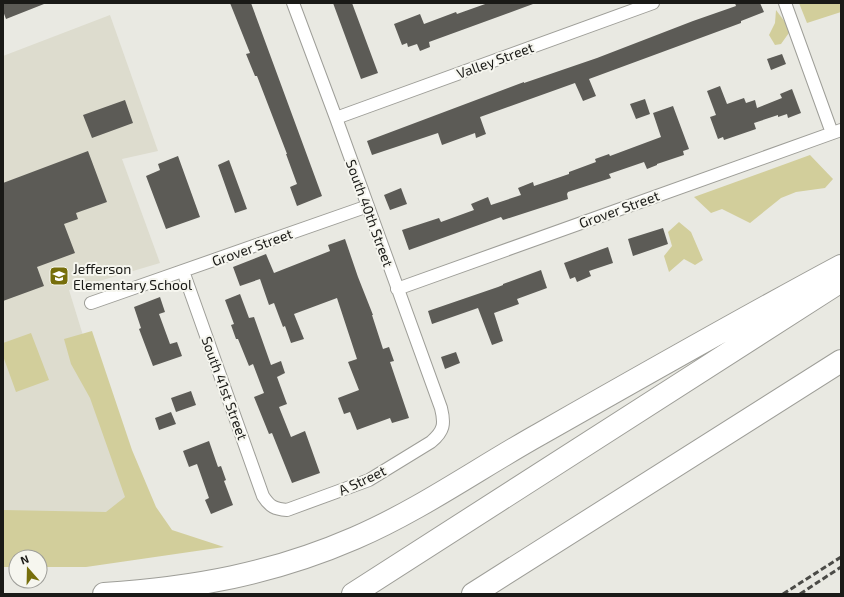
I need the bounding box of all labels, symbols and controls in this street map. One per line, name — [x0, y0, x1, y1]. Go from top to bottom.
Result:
street label: Valley Street — [454, 38, 536, 82]
street label: South 40th Street — [343, 157, 397, 269]
street label: Grover Street — [576, 187, 662, 231]
street label: Grover Street — [209, 225, 295, 269]
place label: Jefferson Elementary School — [73, 260, 193, 293]
school or university icon: Jefferson Elementary School — [48, 265, 70, 287]
street label: South 41st Street — [198, 334, 252, 442]
street label: A Street — [336, 462, 388, 498]
north arrow — [8, 549, 48, 589]
text: N — [18, 552, 30, 567]

